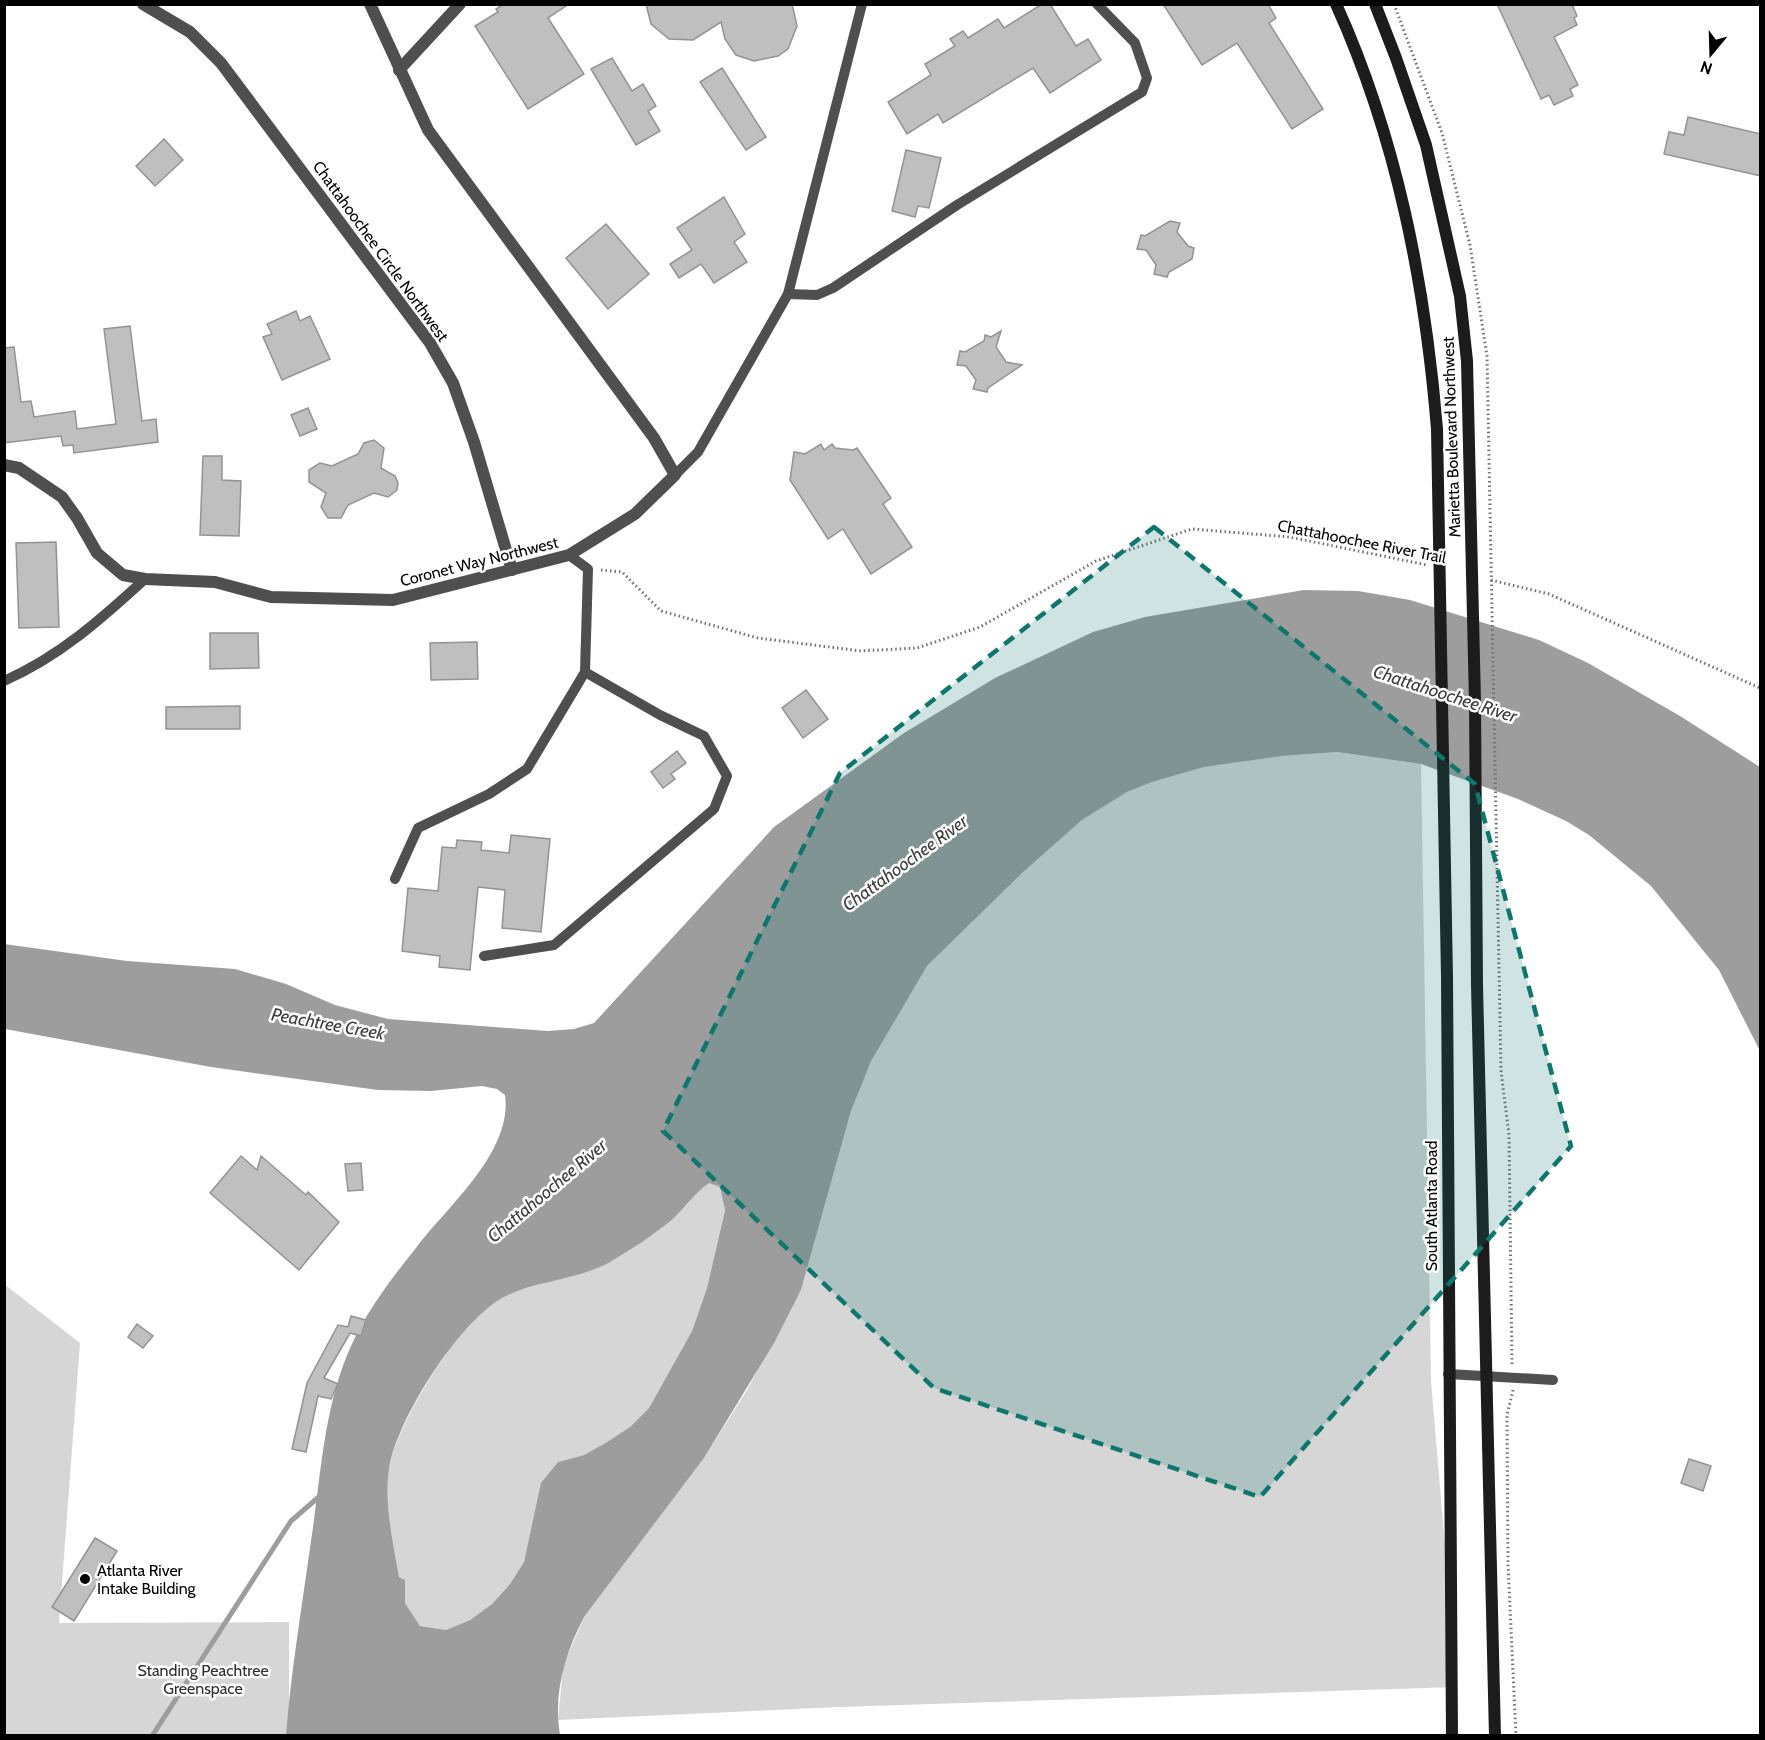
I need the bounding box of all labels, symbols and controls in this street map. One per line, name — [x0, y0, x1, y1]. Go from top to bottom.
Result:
north arrow — [1681, 24, 1741, 84]
text: N — [1698, 57, 1715, 79]
street label: Chattahoochee Circle Northwest — [309, 157, 453, 346]
street label: Marietta Boulevard Northwest — [1438, 336, 1465, 538]
street label: Chattahoochee River Trail — [1276, 516, 1448, 567]
street label: Coronet Way Northwest — [398, 532, 561, 590]
water label: Chattahoochee River — [1371, 660, 1521, 728]
water label: Chattahoochee River — [838, 809, 973, 916]
water label: Peachtree Creek — [270, 1003, 388, 1045]
water label: Chattahoochee River — [483, 1134, 612, 1247]
street label: South Atlanta Road — [1422, 1141, 1441, 1271]
place label: Atlanta River Intake Building — [97, 1561, 197, 1598]
marker: Atlanta River Intake Building — [78, 1572, 92, 1586]
park label: Standing Peachtree Greenspace — [137, 1661, 269, 1698]

